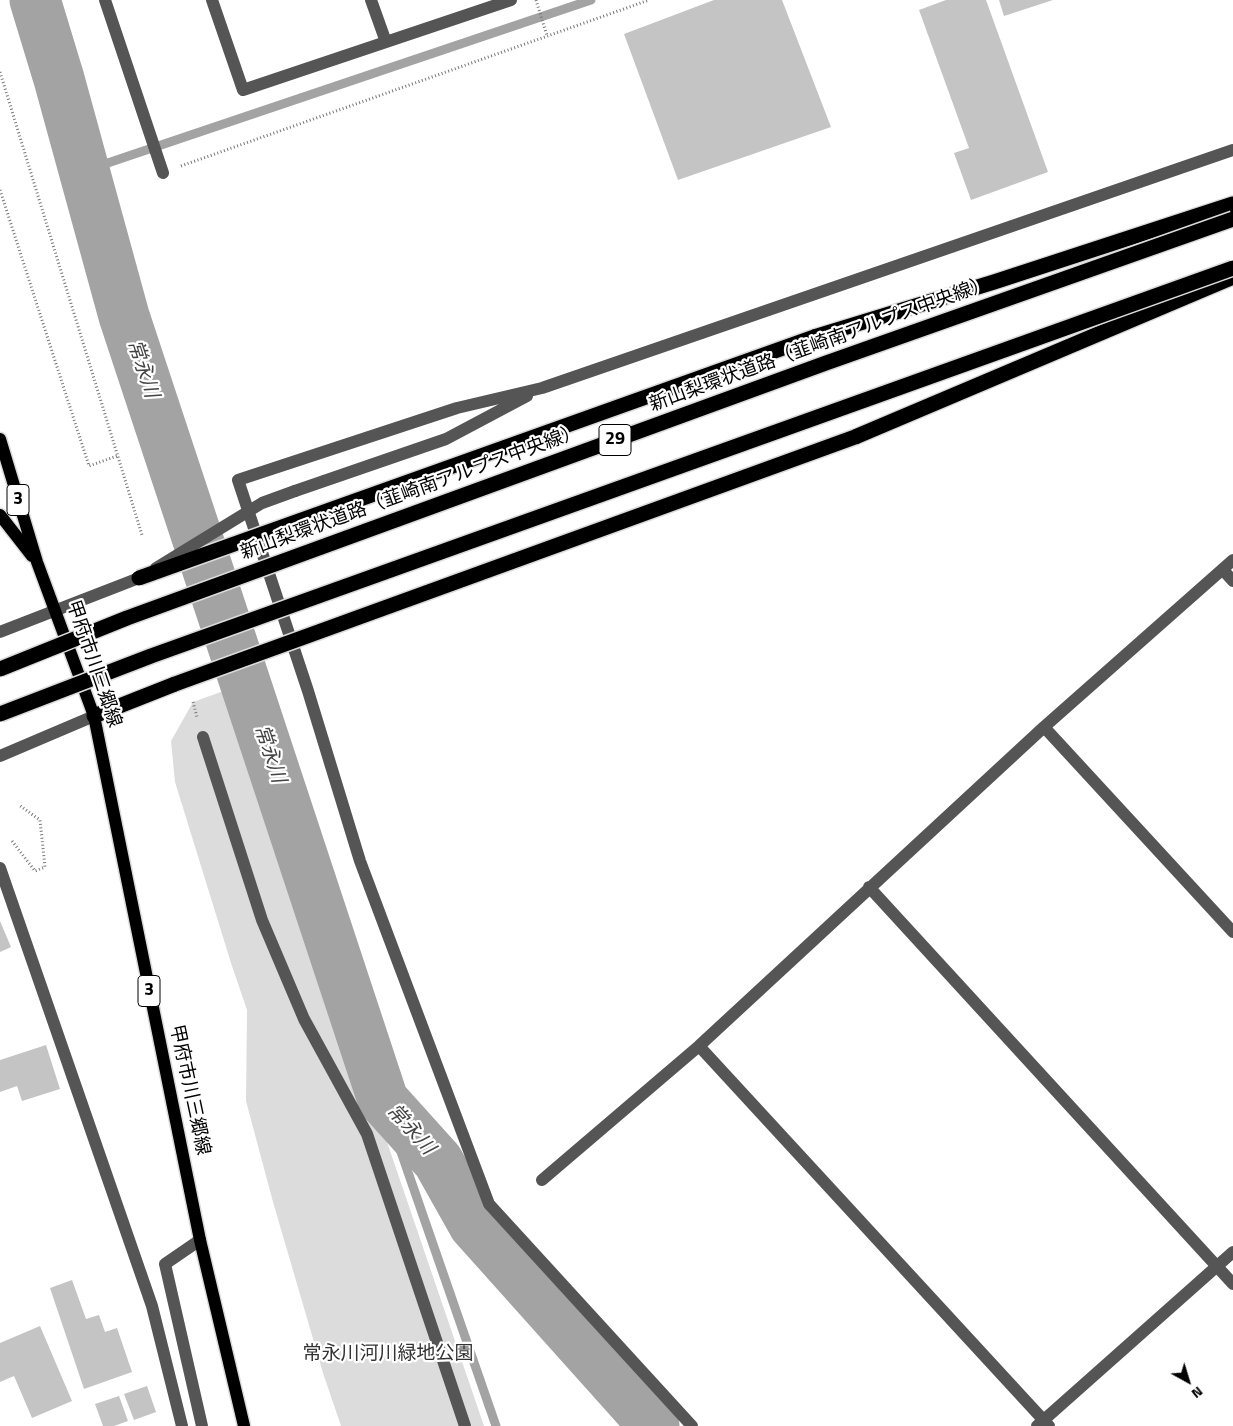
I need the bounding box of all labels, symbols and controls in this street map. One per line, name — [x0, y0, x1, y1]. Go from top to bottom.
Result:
street label: 新山梨環状道路（韮崎南アルプス中央線） — [646, 273, 994, 417]
water label: 常永川 — [121, 337, 163, 401]
street label: 新山梨環状道路（韮崎南アルプス中央線） — [237, 421, 585, 565]
road number: 29 — [599, 424, 631, 456]
road number: 3 — [7, 484, 29, 516]
street label: 甲府市川三郷線 — [61, 597, 125, 731]
water label: 常永川 — [248, 722, 290, 786]
road number: 3 — [138, 976, 160, 1006]
street label: 甲府市川三郷線 — [164, 1023, 214, 1157]
water label: 常永川 — [381, 1100, 439, 1160]
park label: 常永川河川緑地公園 — [303, 1343, 473, 1365]
north arrow — [1163, 1356, 1213, 1406]
text: N — [1187, 1382, 1208, 1404]

